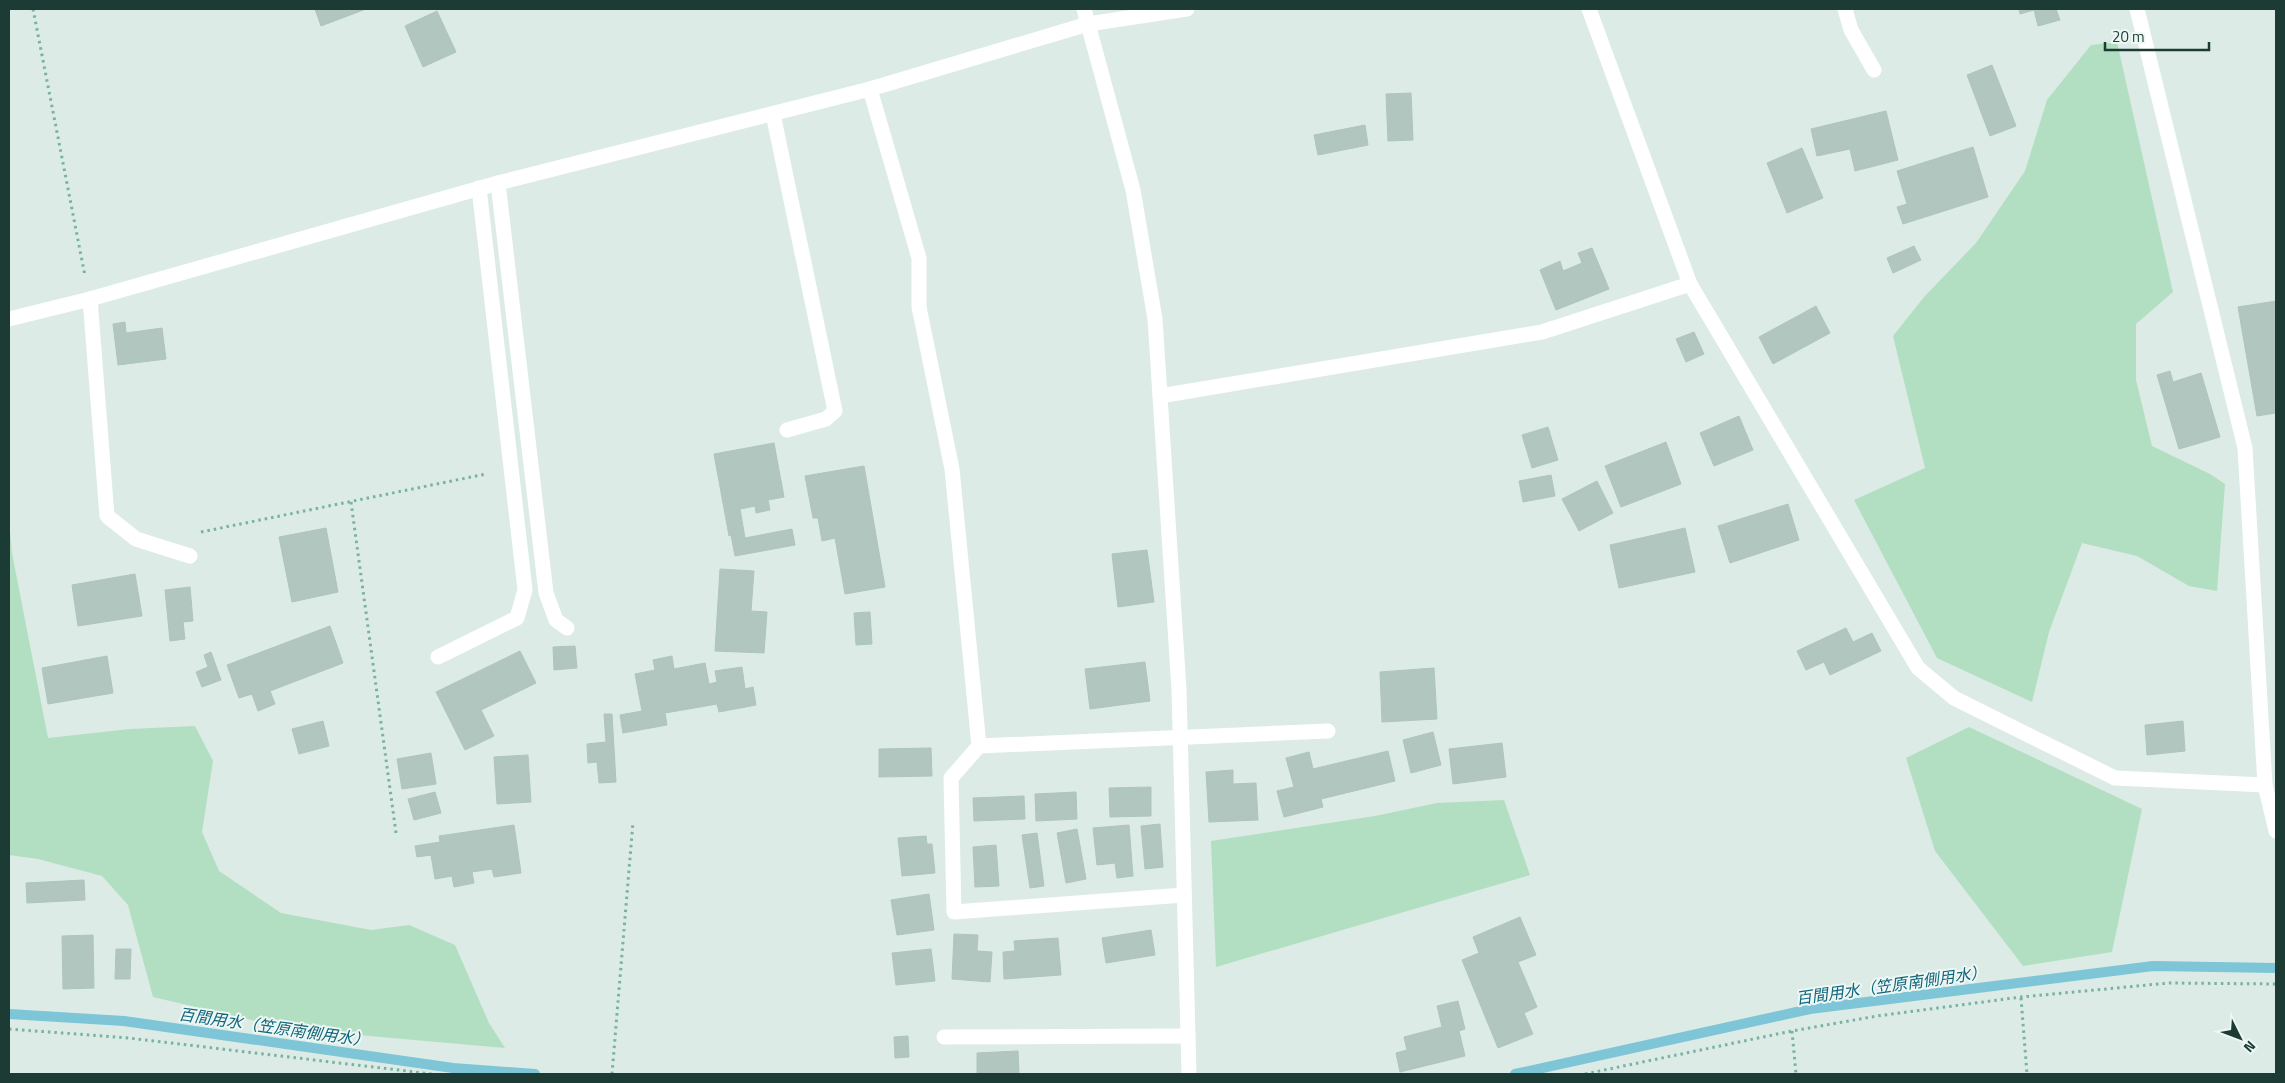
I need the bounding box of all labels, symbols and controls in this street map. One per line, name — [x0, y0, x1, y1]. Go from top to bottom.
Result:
scale bar — [2105, 20, 2209, 52]
text: 20 m — [2112, 25, 2145, 48]
water label: 百間用水（笠原南側用水） — [1794, 960, 1988, 1010]
water label: 百間用水（笠原南側用水） — [177, 1002, 371, 1052]
north arrow — [2215, 1013, 2265, 1063]
text: N — [2239, 1036, 2261, 1058]

